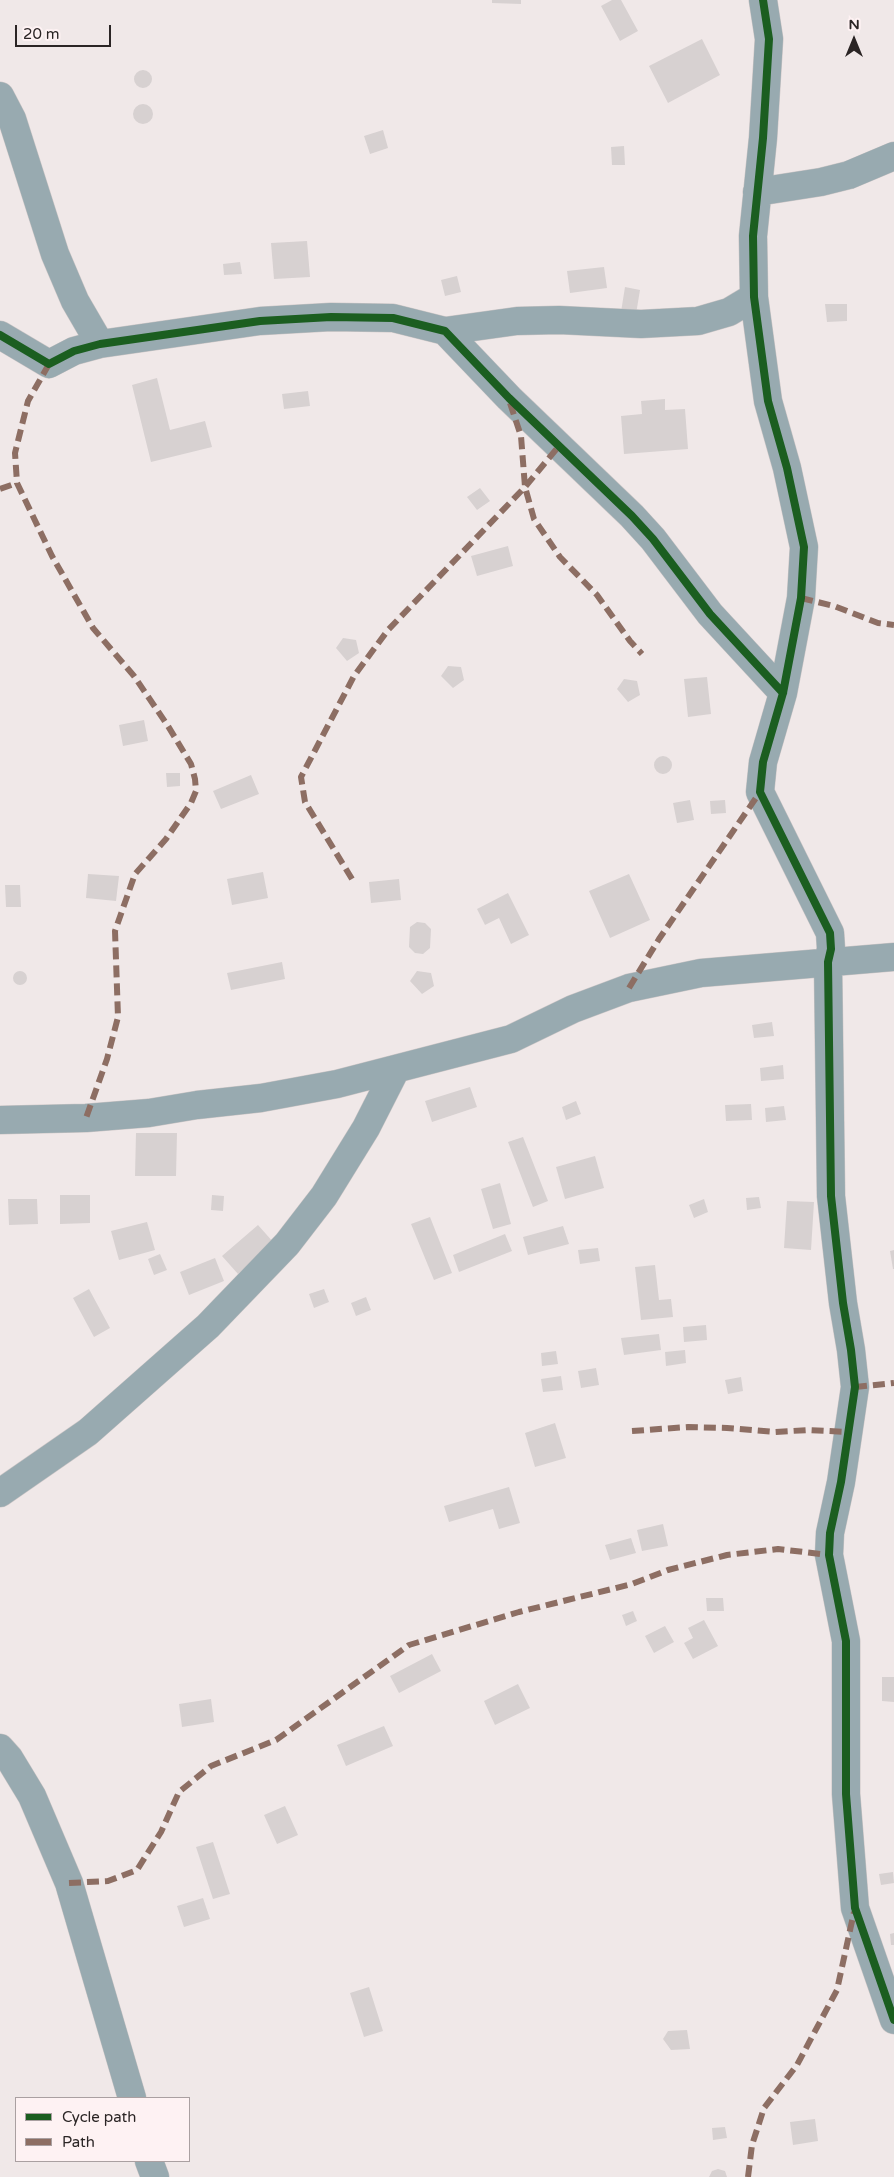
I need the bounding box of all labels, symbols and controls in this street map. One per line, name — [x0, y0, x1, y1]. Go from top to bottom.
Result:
scale bar — [18, 15, 114, 47]
north arrow — [829, 15, 879, 65]
text: N — [848, 16, 860, 33]
text: 20 m — [23, 25, 60, 43]
legend — [15, 2097, 190, 2162]
text: Cycle path — [62, 2108, 136, 2126]
text: Path — [62, 2133, 95, 2151]

